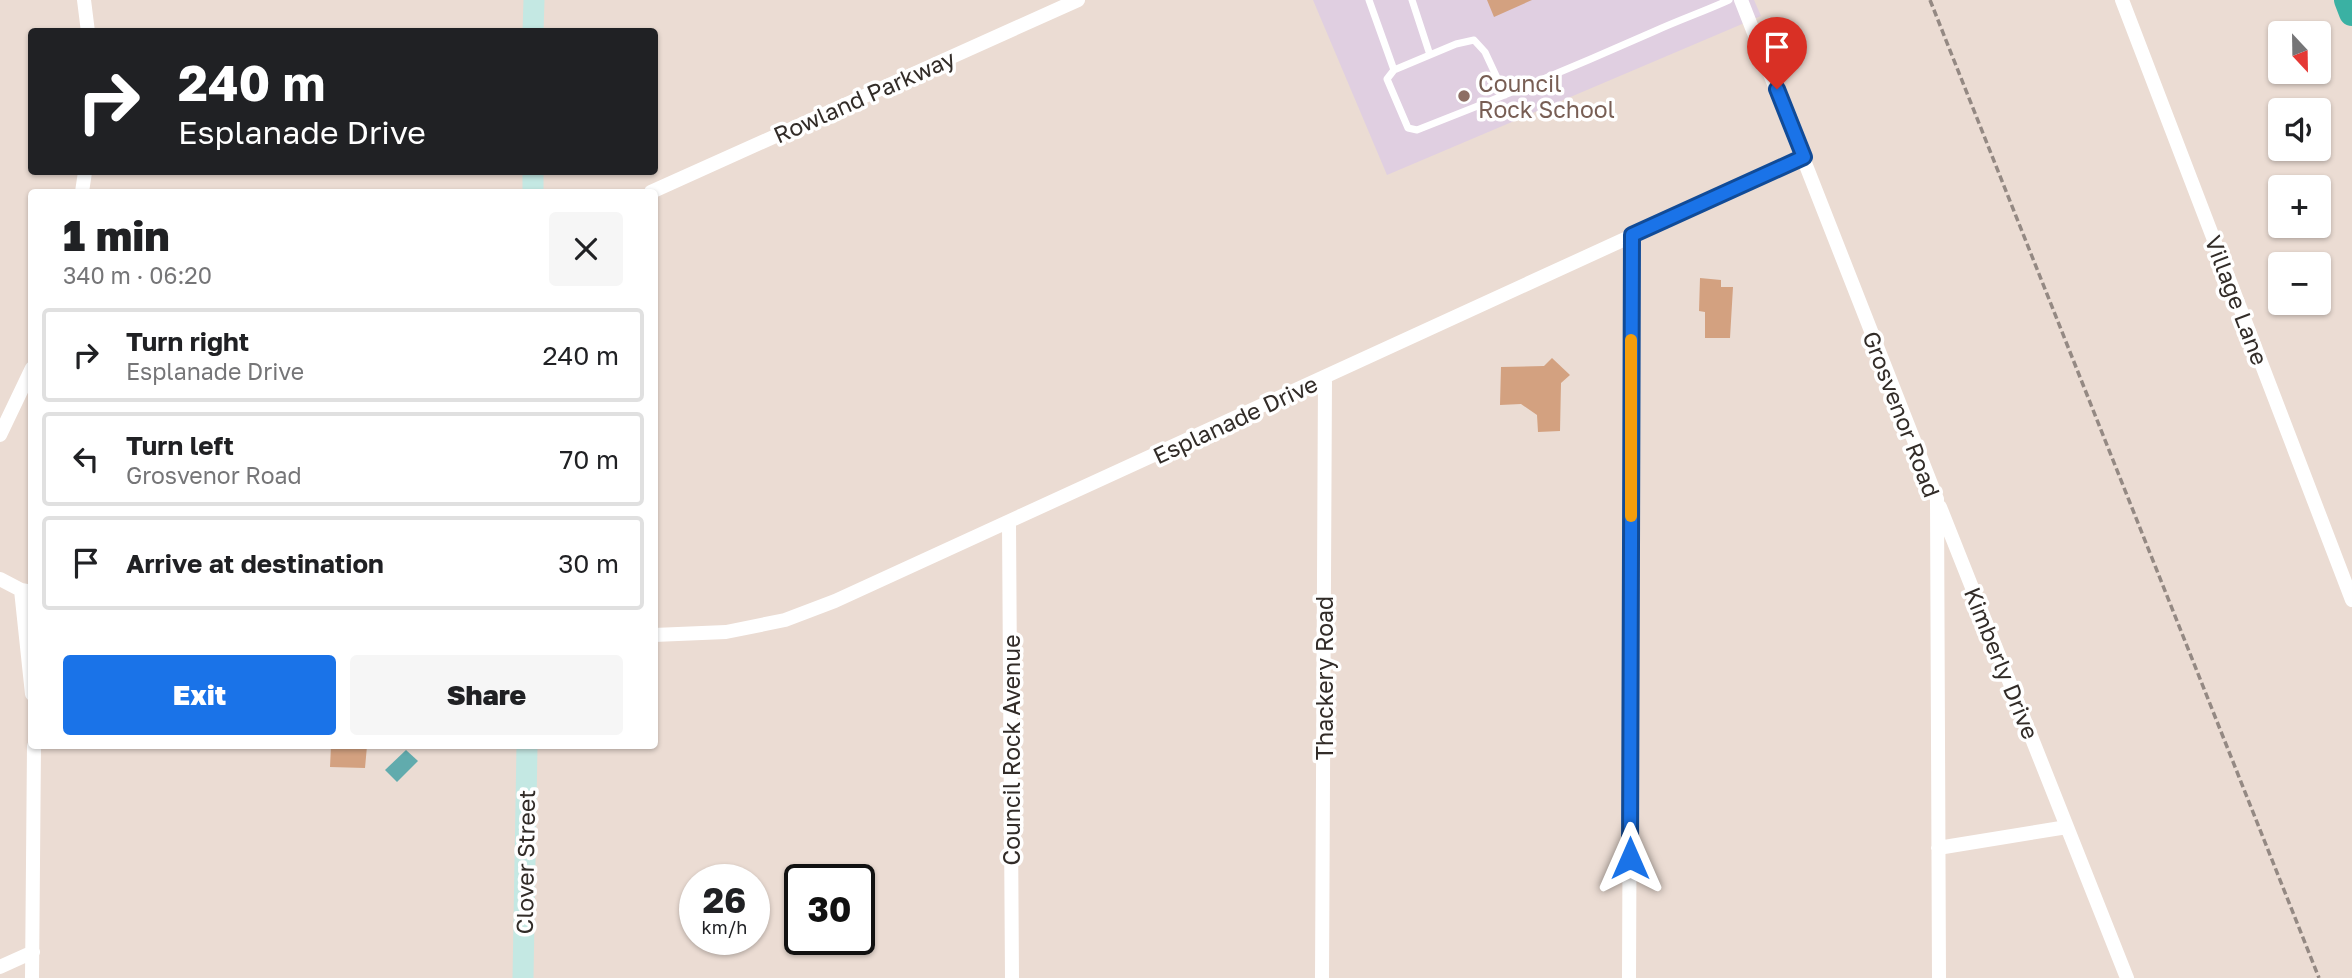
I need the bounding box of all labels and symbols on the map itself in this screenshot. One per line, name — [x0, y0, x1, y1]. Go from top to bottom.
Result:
pin — [1747, 17, 1807, 89]
north arrow — [2268, 21, 2331, 84]
street label: Rowland Parkway — [769, 43, 959, 149]
place label: Council Rock School — [1478, 69, 1615, 123]
marker: Council Rock School — [1456, 88, 1472, 104]
street label: Village Lane — [2199, 231, 2275, 369]
street label: Grosvenor Road — [1857, 327, 1947, 501]
street label: Esplanade Drive — [1148, 369, 1322, 469]
street label: Kimberly Drive — [1959, 583, 2045, 743]
street label: Thackery Road — [1310, 596, 1338, 760]
street label: Council Rock Avenue — [997, 635, 1025, 866]
street label: Clover Street — [510, 789, 540, 935]
position arrow — [1593, 821, 1667, 895]
speed limit sign: 30 — [784, 864, 875, 955]

